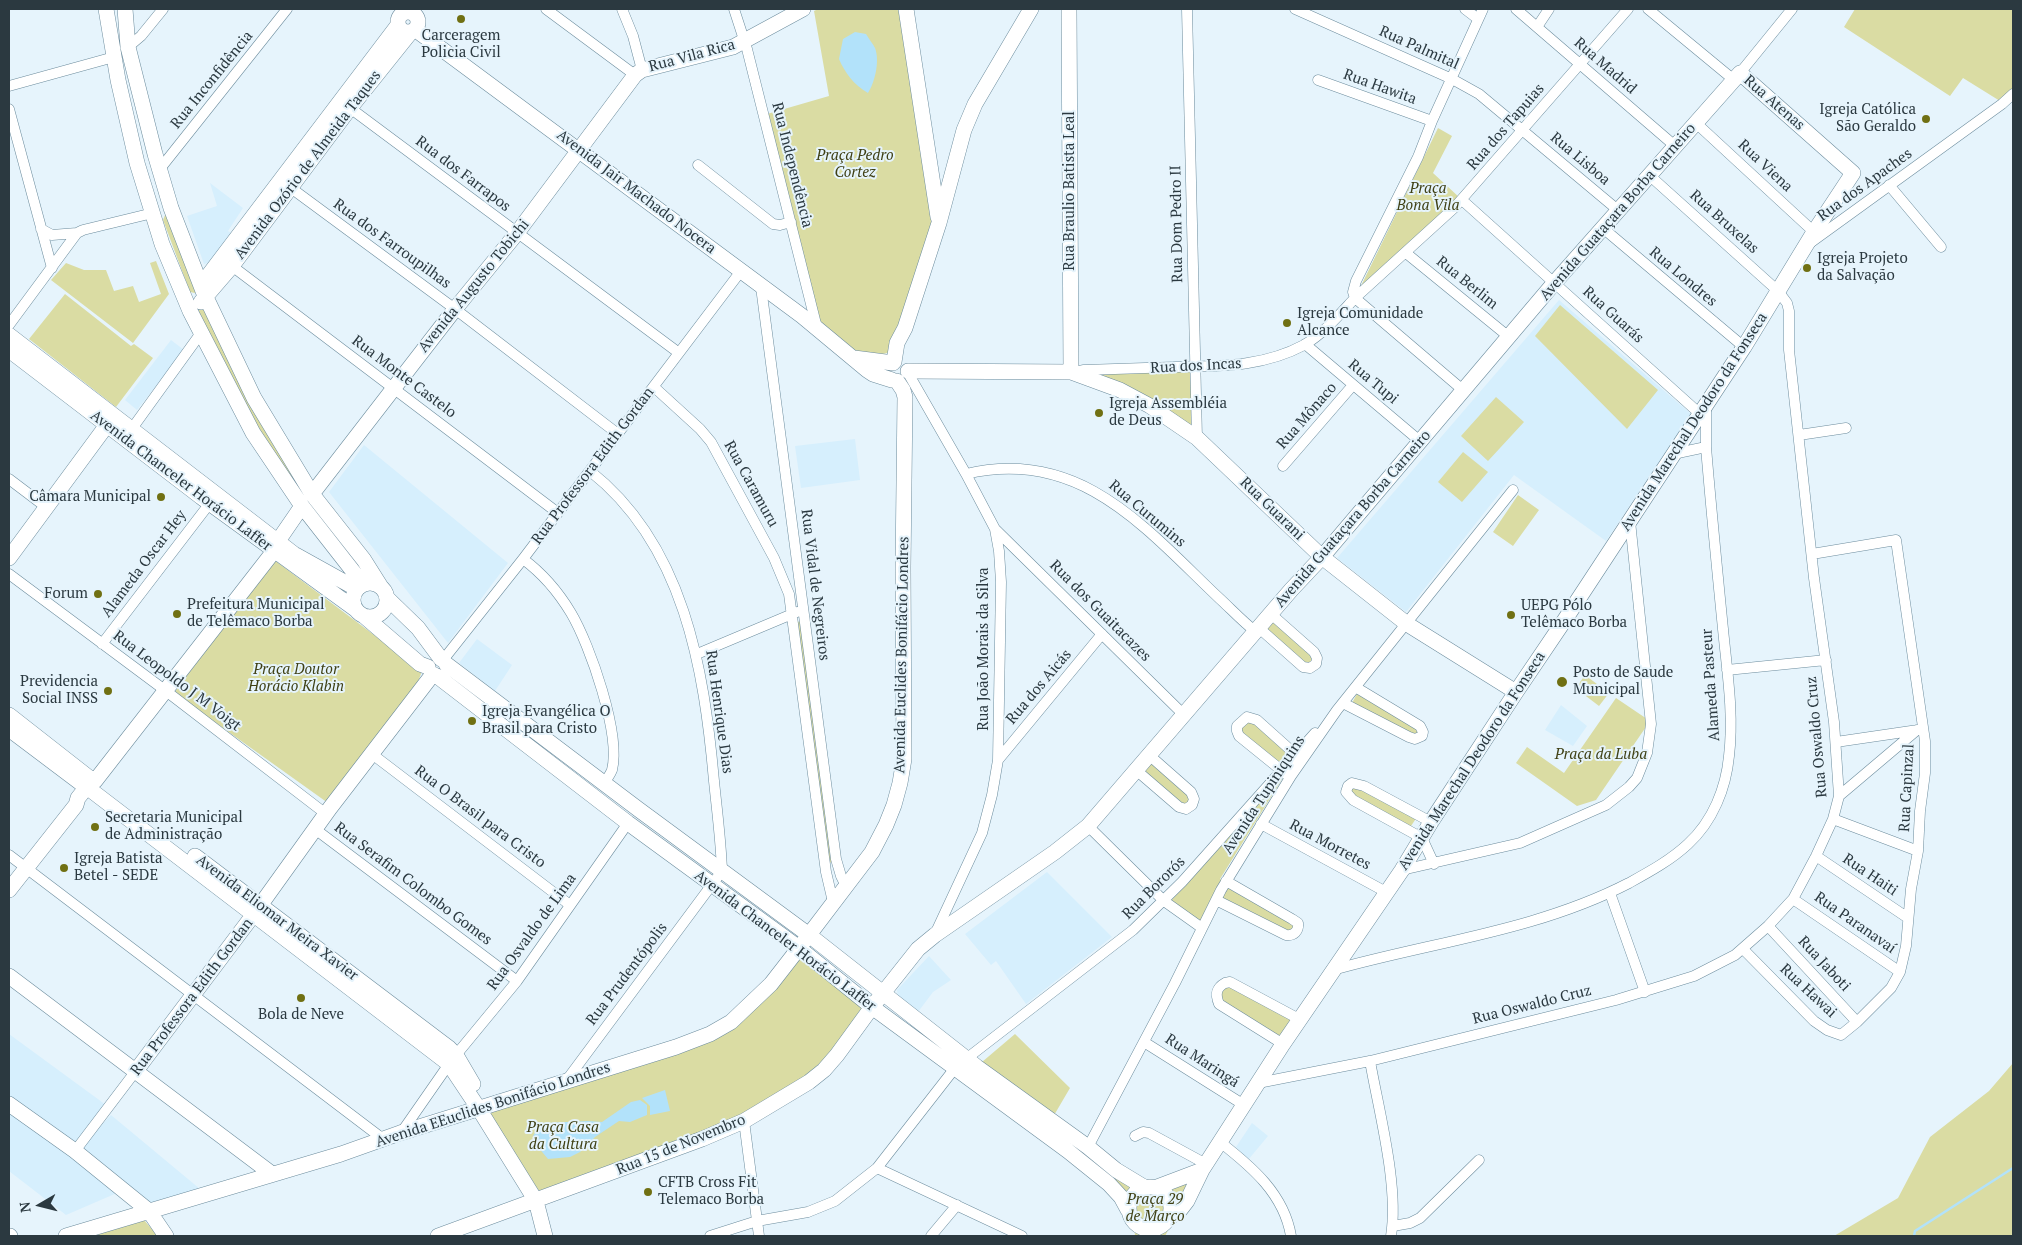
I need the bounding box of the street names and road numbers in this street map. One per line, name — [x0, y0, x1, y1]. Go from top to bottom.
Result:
street label: Rua Palmital — [1376, 22, 1462, 74]
street label: Rua Inconfidência — [167, 28, 257, 132]
street label: Rua Madrid — [1570, 34, 1640, 98]
street label: Rua Vila Rica — [647, 36, 737, 76]
street label: Rua Hawita — [1341, 65, 1419, 109]
street label: Avenida Ozório de Almeida Taques — [231, 67, 385, 263]
street label: Rua Atenas — [1740, 72, 1808, 134]
street label: Rua dos Tapuias — [1464, 80, 1548, 174]
street label: Rua Independência — [768, 101, 816, 229]
street label: Rua Braulio Batista Leal — [1061, 111, 1079, 271]
street label: Avenida Guataçara Borba Carneiro — [1536, 120, 1700, 304]
street label: Avenida Jair Machado Nocera — [553, 126, 719, 258]
street label: Rua Lisboa — [1546, 129, 1614, 189]
street label: Rua dos Farrapos — [412, 132, 514, 216]
street label: Rua Viena — [1734, 136, 1796, 196]
street label: Rua dos Apaches — [1814, 145, 1916, 225]
street label: Rua Dom Pedro II — [1167, 165, 1187, 283]
street label: Rua Bruxelas — [1686, 186, 1762, 258]
street label: Rua dos Farroupilhas — [330, 195, 454, 293]
street label: Avenida Augusto Tobichi — [415, 216, 533, 356]
street label: Rua Londres — [1645, 243, 1721, 311]
street label: Rua Berlim — [1433, 253, 1501, 313]
street label: Rua Guarás — [1579, 283, 1647, 347]
street label: Avenida Marechal Deodoro da Fonseca — [1617, 309, 1771, 535]
street label: Rua Monte Castelo — [348, 332, 460, 422]
street label: Rua dos Incas — [1150, 355, 1242, 377]
street label: Rua Tupi — [1344, 356, 1402, 408]
street label: Rua Mônaco — [1273, 379, 1341, 453]
street label: Rua Professora Edith Gordan — [528, 384, 658, 548]
street label: Avenida Chanceler Horácio Laffer — [87, 407, 275, 555]
street label: Avenida Guataçara Borba Carneiro — [1271, 427, 1435, 611]
street label: Rua Caramuru — [720, 438, 782, 530]
street label: Rua Guarani — [1236, 474, 1308, 544]
street label: Rua Curumins — [1105, 477, 1189, 551]
street label: Alameda Oscar Hey — [98, 507, 190, 621]
street label: Rua Vidal de Negreiros — [797, 508, 833, 662]
street label: Avenida Euclides Bonifácio Londres — [891, 536, 913, 774]
street label: Rua dos Guaitacazes — [1046, 557, 1154, 665]
street label: Rua João Morais da Silva — [975, 567, 993, 731]
street label: Rua Leopoldo J M Voigt — [109, 627, 245, 735]
street label: Alameda Pasteur — [1698, 628, 1724, 742]
street label: Rua dos Aicás — [1003, 646, 1075, 728]
street label: Avenida Marechal Deodoro da Fonseca — [1395, 648, 1549, 874]
street label: Rua Henrique Dias — [701, 649, 737, 775]
street label: Rua Oswaldo Cruz — [1803, 676, 1831, 798]
street label: Avenida Tupiniquins — [1219, 732, 1309, 858]
street label: Rua Capinzal — [1896, 744, 1918, 832]
street label: Rua O Brasil para Cristo — [411, 762, 549, 872]
street label: Rua Morretes — [1286, 816, 1374, 874]
street label: Rua Serafim Colombo Gomes — [331, 819, 495, 949]
street label: Rua Haiti — [1839, 850, 1901, 900]
street label: Avenida Eliomar Meira Xavier — [192, 851, 362, 985]
street label: Rua Bororós — [1119, 853, 1189, 923]
street label: Avenida Chanceler Horácio Laffer — [691, 867, 879, 1015]
street label: Rua Osvaldo de Lima — [484, 870, 580, 994]
street label: Rua Paranavaí — [1811, 888, 1899, 958]
street label: Rua Professora Edith Gordan — [127, 915, 257, 1079]
street label: Rua Prudentópolis — [583, 919, 671, 1029]
street label: Rua Jaboti — [1794, 933, 1854, 995]
street label: Rua Hawai — [1776, 960, 1840, 1022]
street label: Rua Oswaldo Cruz — [1471, 982, 1593, 1028]
street label: Rua Maringá — [1162, 1030, 1242, 1092]
street label: Avenida EEuclides Bonifácio Londres — [373, 1058, 613, 1152]
street label: Rua 15 de Novembro — [614, 1111, 748, 1179]

